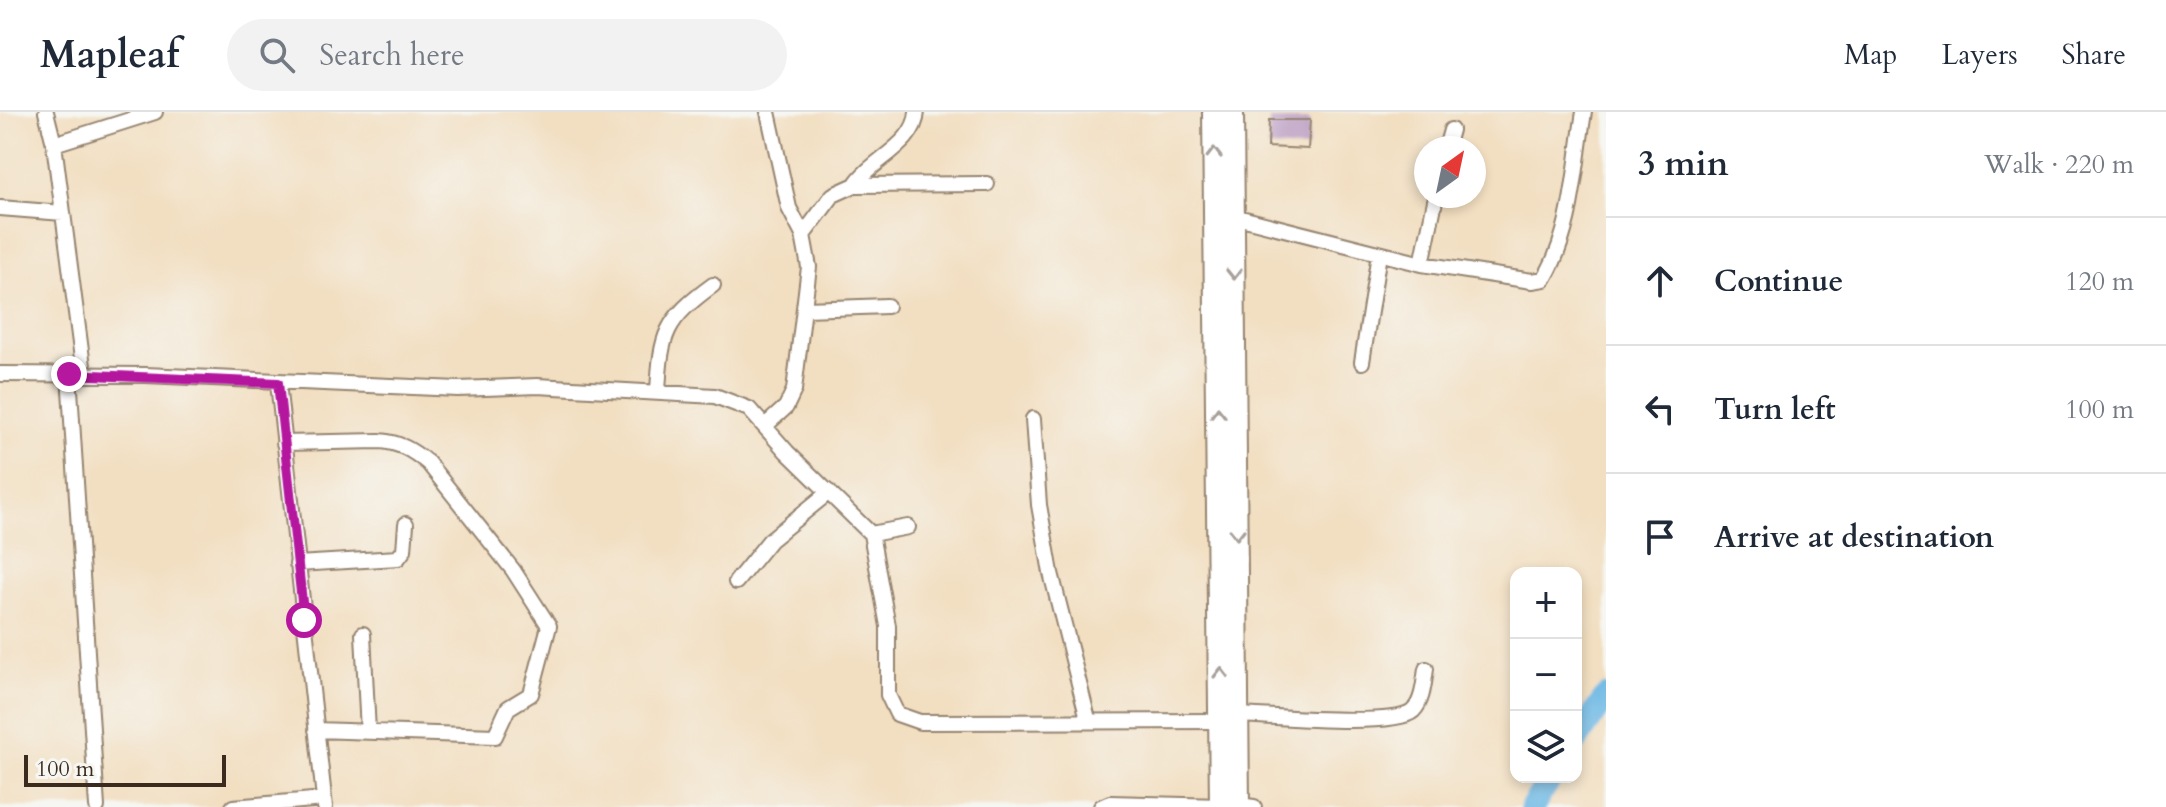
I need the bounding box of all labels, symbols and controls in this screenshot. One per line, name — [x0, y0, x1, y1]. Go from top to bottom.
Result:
search box — [227, 19, 787, 91]
text: Mapleaf — [40, 29, 179, 81]
icon: search — [255, 33, 299, 77]
text: Search here — [319, 35, 465, 76]
text: Map — [1844, 36, 1897, 74]
text: Layers — [1941, 36, 2018, 74]
text: Share — [2062, 36, 2126, 74]
north arrow — [1414, 136, 1486, 208]
text: 3 min — [1638, 141, 1729, 187]
one-way arrow — [1205, 146, 1223, 159]
text: Walk · 220 m — [1984, 147, 2134, 182]
icon: ahead — [1638, 259, 1682, 303]
text: Continue — [1714, 261, 1843, 302]
text: 120 m — [2065, 264, 2134, 299]
one-way arrow — [1226, 268, 1243, 281]
route end — [51, 356, 87, 392]
icon: left — [1638, 387, 1682, 431]
text: Turn left — [1714, 389, 1836, 430]
text: 100 m — [2065, 392, 2134, 427]
one-way arrow — [1209, 406, 1226, 419]
icon: arrive — [1638, 515, 1682, 559]
text: Arrive at destination — [1714, 517, 1994, 558]
one-way arrow — [1228, 528, 1246, 541]
map controls — [1510, 567, 1582, 783]
button: + — [1510, 567, 1582, 639]
route start — [286, 602, 322, 638]
button: − — [1510, 639, 1582, 711]
one-way arrow — [1212, 666, 1229, 679]
button: layers — [1510, 711, 1582, 783]
scale bar — [24, 751, 226, 787]
text: 100 m — [36, 754, 94, 784]

